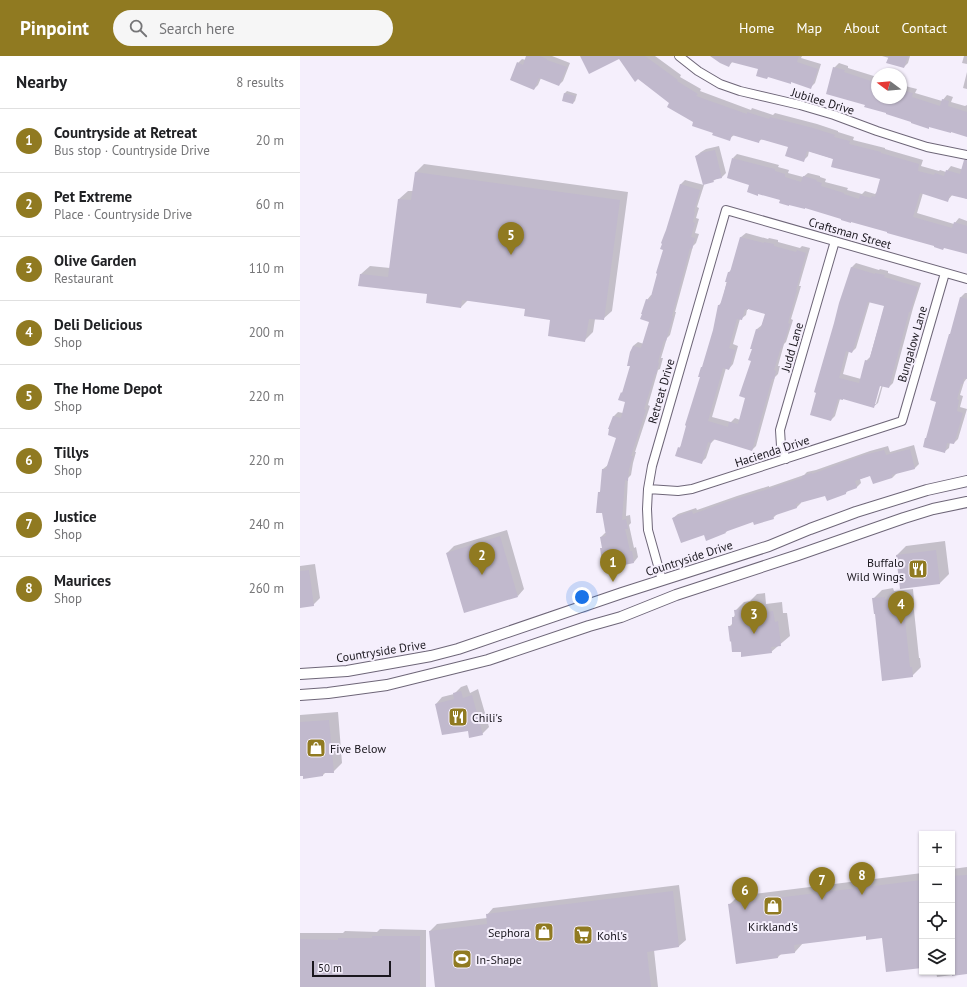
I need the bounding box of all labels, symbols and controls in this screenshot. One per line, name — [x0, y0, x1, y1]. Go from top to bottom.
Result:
search box — [113, 10, 393, 46]
text: Pinpoint — [20, 16, 89, 40]
icon: search — [127, 17, 149, 39]
text: Search here — [159, 19, 235, 38]
text: Home — [739, 19, 774, 37]
text: Map — [796, 19, 822, 37]
text: About — [844, 19, 880, 37]
text: Contact — [902, 19, 947, 37]
north arrow — [871, 68, 907, 104]
text: Nearby — [16, 71, 67, 93]
text: 8 results — [236, 74, 284, 91]
street label: Jubilee Drive — [789, 84, 856, 118]
text: Countryside at Retreat — [54, 123, 197, 142]
text: 1 — [25, 132, 33, 149]
text: 20 m — [256, 132, 284, 149]
text: Bus stop · Countryside Drive — [54, 142, 210, 159]
text: Pet Extreme — [54, 187, 132, 206]
text: 2 — [25, 196, 33, 213]
text: 60 m — [256, 196, 284, 213]
text: Place · Countryside Drive — [54, 206, 192, 223]
street label: Craftsman Street — [807, 214, 893, 252]
pin: 5 — [498, 222, 524, 255]
text: Olive Garden — [54, 251, 137, 270]
text: 3 — [25, 260, 33, 277]
text: 110 m — [249, 260, 284, 277]
text: Restaurant — [54, 270, 113, 287]
street label: Bungalow Lane — [894, 304, 930, 384]
text: Deli Delicious — [54, 315, 142, 334]
street label: Judd Lane — [778, 321, 806, 374]
text: 4 — [25, 324, 33, 341]
text: 200 m — [249, 324, 284, 341]
text: Shop — [54, 334, 82, 351]
street label: Retreat Drive — [645, 357, 677, 425]
text: The Home Depot — [54, 379, 162, 398]
text: 5 — [25, 388, 33, 405]
text: 220 m — [249, 388, 284, 405]
text: Shop — [54, 398, 82, 415]
street label: Hacienda Drive — [733, 432, 811, 470]
text: Tillys — [54, 443, 89, 462]
text: 6 — [25, 452, 33, 469]
text: 220 m — [249, 452, 284, 469]
text: Shop — [54, 462, 82, 479]
text: Justice — [54, 507, 97, 526]
text: 7 — [25, 516, 33, 533]
text: 240 m — [249, 516, 284, 533]
text: Shop — [54, 526, 82, 543]
street label: Countryside Drive — [644, 537, 734, 579]
pin: 2 — [469, 542, 495, 575]
pin: 1 — [600, 549, 626, 582]
place label: Buffalo Wild Wings — [847, 555, 904, 584]
restaurant icon: Buffalo Wild Wings — [907, 558, 929, 580]
text: Maurices — [54, 571, 111, 590]
text: 8 — [25, 580, 33, 597]
text: 260 m — [249, 580, 284, 597]
your location — [572, 587, 592, 607]
text: Shop — [54, 590, 82, 607]
pin: 4 — [888, 591, 914, 624]
pin: 3 — [741, 601, 767, 634]
street label: Countryside Drive — [335, 637, 427, 665]
restaurant icon: Chili's — [447, 706, 469, 728]
place label: Chili's — [472, 710, 502, 725]
shop icon: Five Below — [305, 737, 327, 759]
place label: Five Below — [330, 741, 386, 756]
map controls — [919, 831, 955, 975]
button: + — [919, 831, 955, 867]
pin: 8 — [849, 862, 875, 895]
pin: 7 — [809, 867, 835, 900]
button: − — [919, 867, 955, 903]
pin: 6 — [732, 877, 758, 910]
shop icon: Kirkland's — [762, 895, 784, 917]
button: locate — [919, 903, 955, 939]
place label: Kirkland's — [748, 919, 798, 934]
shop icon: Sephora — [533, 921, 555, 943]
supermarket icon: Kohl's — [572, 924, 594, 946]
place label: Sephora — [488, 925, 530, 940]
place label: Kohl's — [597, 928, 627, 943]
button: layers — [919, 939, 955, 975]
sports icon: In-Shape — [451, 948, 473, 970]
place label: In-Shape — [476, 952, 522, 967]
scale bar — [312, 959, 391, 978]
text: 50 m — [318, 961, 342, 975]

